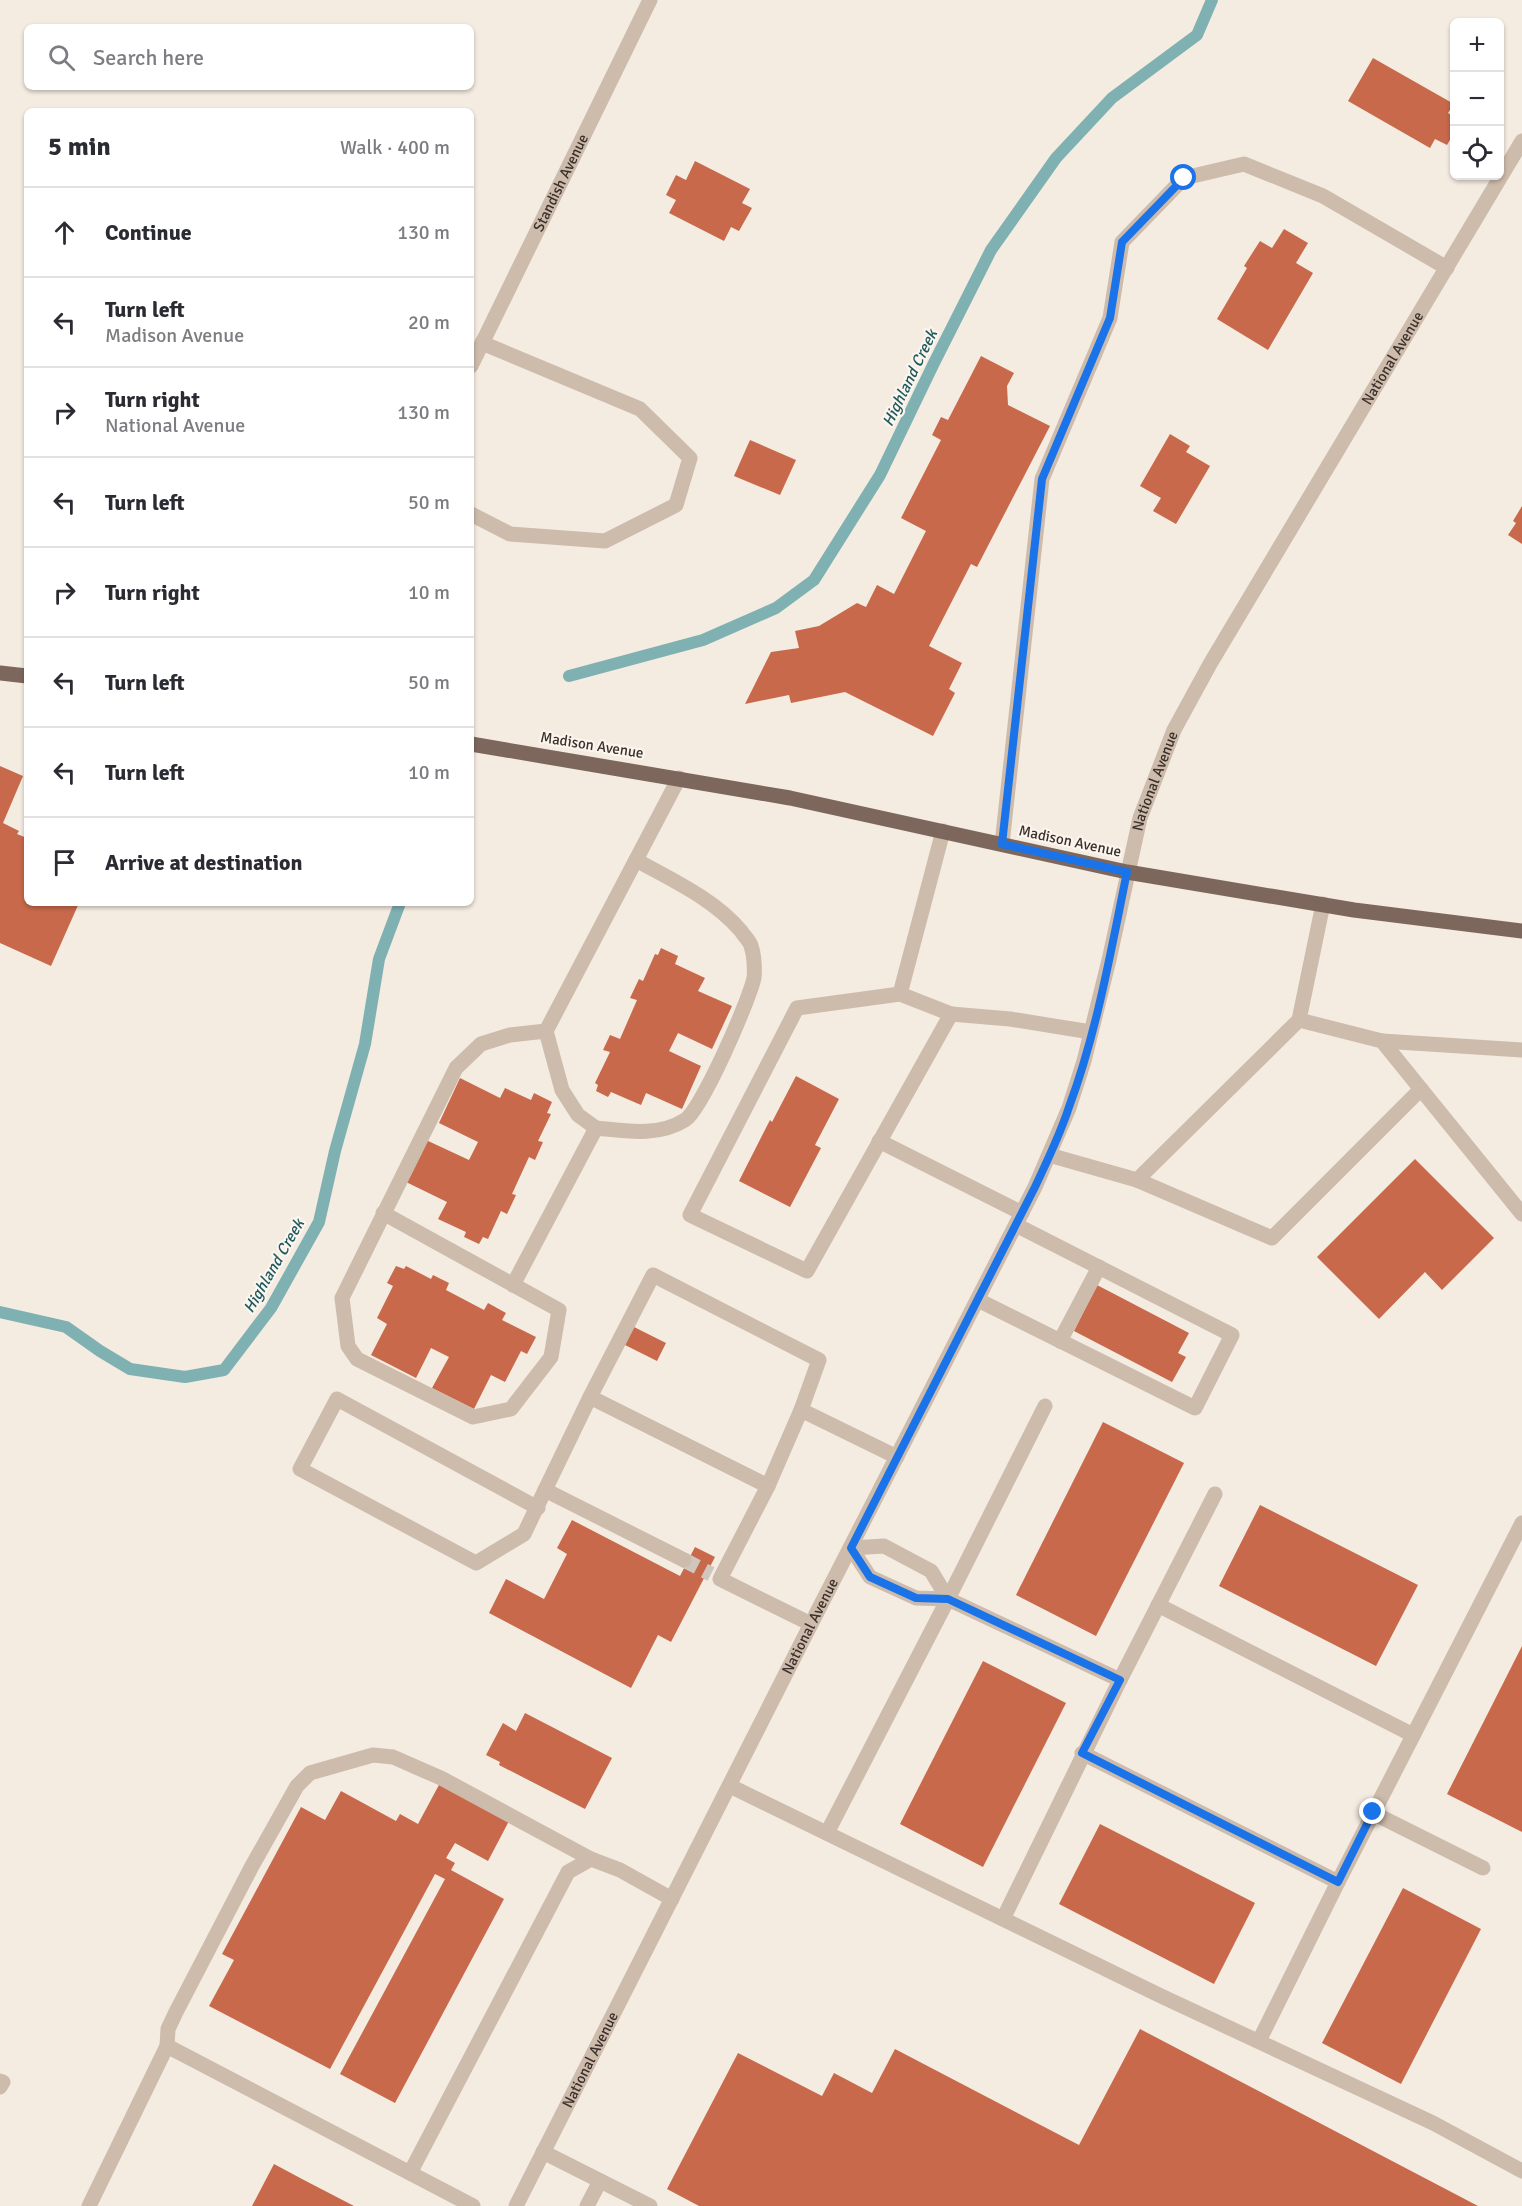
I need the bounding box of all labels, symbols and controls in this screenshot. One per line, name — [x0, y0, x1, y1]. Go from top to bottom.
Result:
map controls — [1450, 18, 1504, 180]
button: + — [1450, 18, 1504, 72]
search box — [24, 24, 474, 90]
icon: search — [45, 41, 78, 74]
text: Search here — [93, 44, 204, 71]
button: − — [1450, 72, 1504, 126]
button: locate — [1450, 126, 1504, 180]
text: 5 min — [48, 131, 111, 163]
street label: Standish Avenue — [529, 131, 592, 234]
text: Walk · 400 m — [340, 135, 450, 160]
route start — [1170, 164, 1196, 190]
icon: ahead — [48, 216, 81, 249]
text: Continue — [105, 219, 192, 246]
text: 130 m — [397, 220, 450, 245]
text: Turn left — [105, 296, 185, 323]
icon: left — [48, 306, 81, 339]
street label: National Avenue — [1358, 308, 1427, 408]
text: 20 m — [408, 310, 450, 335]
text: Madison Avenue — [105, 323, 244, 348]
water label: Highland Creek — [878, 325, 943, 430]
text: Turn right — [105, 386, 200, 413]
icon: right — [48, 396, 81, 429]
text: 130 m — [397, 400, 450, 425]
text: National Avenue — [105, 413, 245, 438]
icon: left — [48, 486, 81, 519]
text: Turn left — [105, 489, 185, 516]
text: 50 m — [408, 490, 450, 515]
icon: right — [48, 576, 81, 609]
text: Turn right — [105, 579, 200, 606]
text: 10 m — [408, 580, 450, 605]
icon: left — [48, 666, 81, 699]
text: Turn left — [105, 669, 185, 696]
text: 50 m — [408, 670, 450, 695]
street label: Madison Avenue — [539, 728, 645, 762]
street label: National Avenue — [1128, 729, 1182, 833]
icon: left — [48, 756, 81, 789]
text: Turn left — [105, 759, 185, 786]
text: 10 m — [408, 760, 450, 785]
street label: Madison Avenue — [1017, 821, 1123, 861]
icon: arrive — [48, 846, 81, 879]
text: Arrive at destination — [105, 849, 302, 876]
water label: Highland Creek — [239, 1214, 310, 1317]
street label: National Avenue — [778, 1575, 842, 1677]
route end — [1359, 1798, 1385, 1824]
street label: National Avenue — [558, 2009, 622, 2111]

